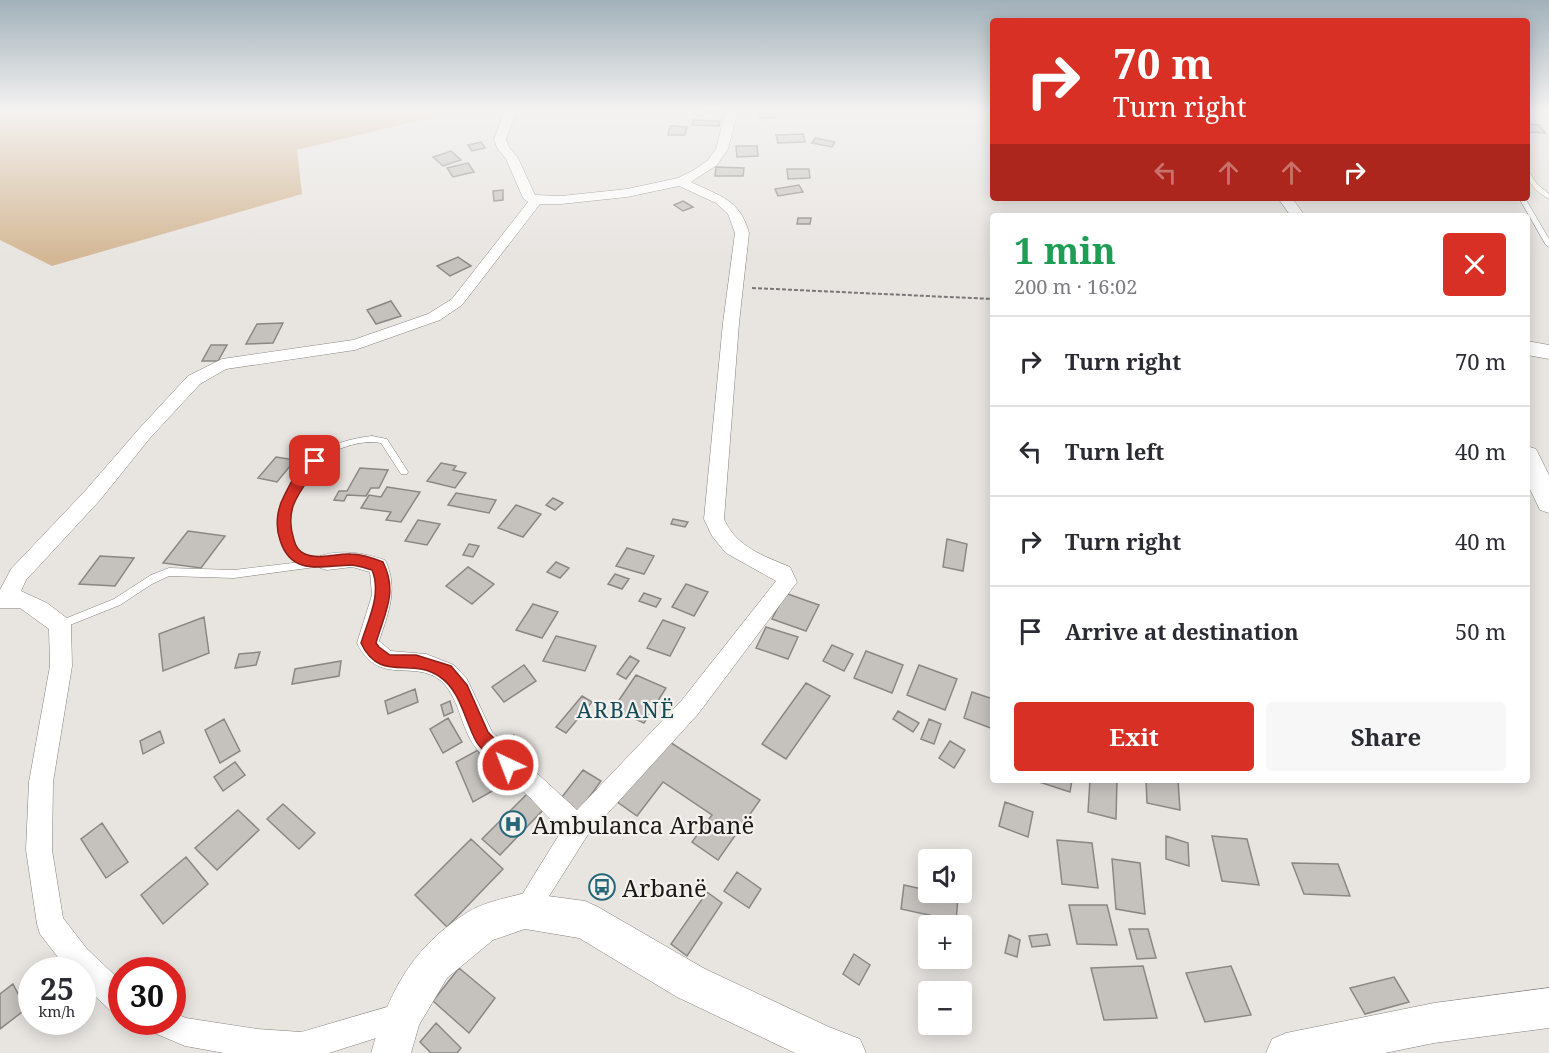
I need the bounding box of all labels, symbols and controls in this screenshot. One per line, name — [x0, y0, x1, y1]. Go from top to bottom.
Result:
text: 70 m — [1113, 34, 1213, 91]
icon: right — [1014, 42, 1092, 120]
text: Turn right — [1113, 88, 1246, 125]
icon: left — [1149, 156, 1182, 189]
icon: ahead — [1212, 156, 1245, 189]
icon: ahead — [1275, 156, 1308, 189]
icon: right — [1338, 156, 1371, 189]
text: 1 min — [1014, 226, 1116, 275]
button: close — [1443, 233, 1506, 296]
text: 200 m · 16:02 — [1014, 273, 1137, 300]
icon: right — [1014, 345, 1047, 378]
text: Turn right — [1065, 346, 1181, 376]
text: 70 m — [1455, 346, 1506, 376]
pin — [289, 435, 340, 486]
icon: left — [1014, 435, 1047, 468]
text: Turn left — [1065, 436, 1164, 466]
text: 40 m — [1455, 436, 1506, 466]
icon: arrive — [298, 444, 331, 477]
icon: right — [1014, 525, 1047, 558]
text: Turn right — [1065, 526, 1181, 556]
text: 40 m — [1455, 526, 1506, 556]
icon: arrive — [1014, 615, 1047, 648]
text: Arrive at destination — [1065, 616, 1299, 646]
text: 50 m — [1455, 616, 1506, 646]
district label: ARBANË — [577, 694, 675, 724]
button: Exit — [1014, 702, 1254, 771]
button: Share — [1266, 702, 1506, 771]
position arrow — [476, 733, 540, 797]
place label: Ambulanca Arbanë — [532, 808, 754, 841]
hospital icon: Ambulanca Arbanë — [498, 809, 528, 839]
map controls — [918, 849, 972, 1035]
button: sound — [918, 849, 972, 903]
place label: Arbanë — [622, 871, 707, 904]
bus stop icon: Arbanë — [587, 872, 617, 902]
button: + — [918, 915, 972, 969]
speed limit sign: 30 — [108, 957, 186, 1035]
text: 25 — [40, 968, 74, 1009]
button: − — [918, 981, 972, 1035]
text: km/h — [39, 1001, 75, 1021]

